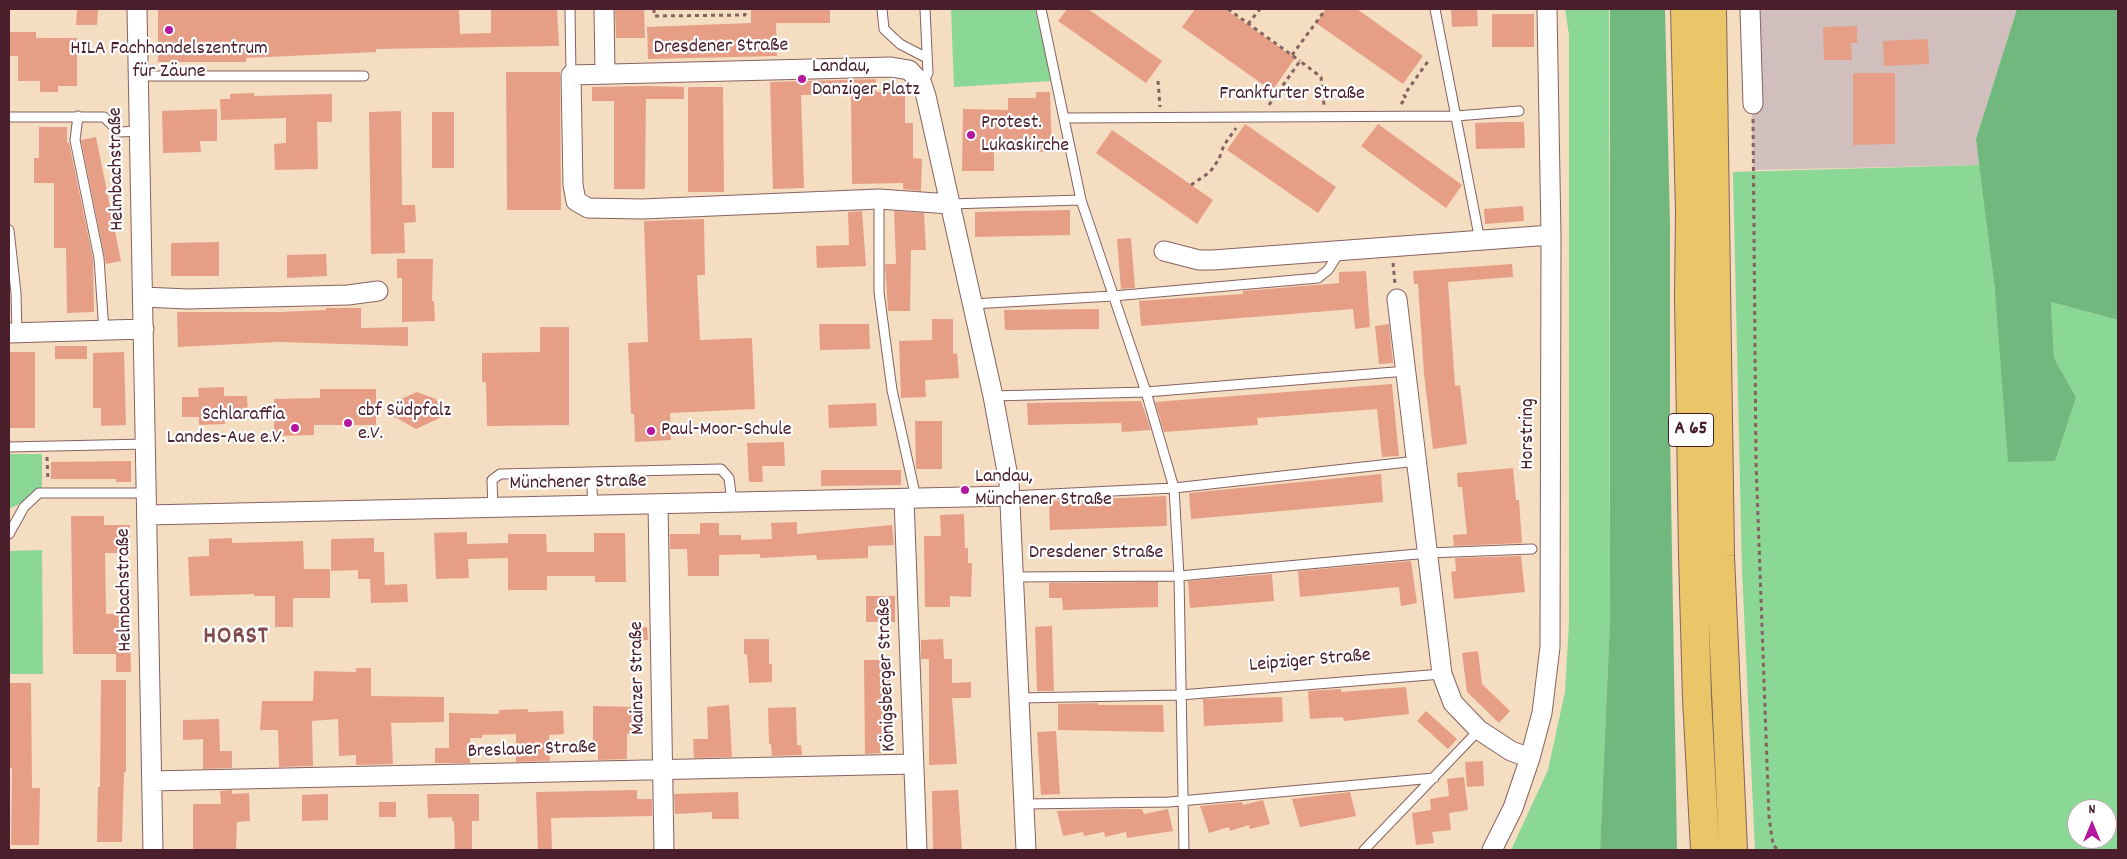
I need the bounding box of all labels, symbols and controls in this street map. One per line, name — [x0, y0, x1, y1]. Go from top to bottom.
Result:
marker: HILA Fachhandelszentrum für Zäune — [163, 24, 175, 36]
street label: Dresdener Straße — [654, 35, 788, 61]
place label: HILA Fachhandelszentrum für Zäune — [70, 38, 268, 85]
place label: Landau, Danziger Platz — [812, 56, 920, 103]
marker: Landau, Danziger Platz — [796, 73, 808, 85]
street label: Frankfurter Straße — [1219, 83, 1365, 107]
street label: Helmbachstraße — [105, 107, 131, 231]
place label: Protest. Lukaskirche — [981, 112, 1069, 159]
marker: Protest. Lukaskirche — [965, 129, 977, 141]
street label: Horstring — [1517, 398, 1541, 470]
place label: cbf Südpfalz e.V. — [358, 400, 451, 447]
place label: Schlaraffia Landes-Aue e.V. — [167, 404, 285, 451]
road number: A 65 — [1668, 414, 1714, 446]
marker: cbf Südpfalz e.V. — [342, 417, 354, 429]
place label: Paul-Moor-Schule — [661, 419, 792, 443]
marker: Schlaraffia Landes-Aue e.V. — [289, 422, 301, 434]
marker: Paul-Moor-Schule — [645, 425, 657, 437]
place label: Landau, Münchener Straße — [975, 466, 1112, 513]
street label: Münchener Straße — [509, 471, 647, 497]
marker: Landau, Münchener Straße — [959, 484, 971, 496]
street label: Helmbachstraße — [113, 528, 139, 652]
street label: Dresdener Straße — [1029, 542, 1163, 566]
street label: Königsberger Straße — [873, 598, 903, 752]
street label: Mainzer Straße — [626, 621, 652, 735]
district label: HORST — [203, 624, 269, 654]
street label: Leipziger Straße — [1248, 645, 1372, 679]
street label: Breslauer Straße — [467, 737, 597, 765]
north arrow — [2067, 799, 2117, 849]
text: N — [2089, 800, 2095, 820]

